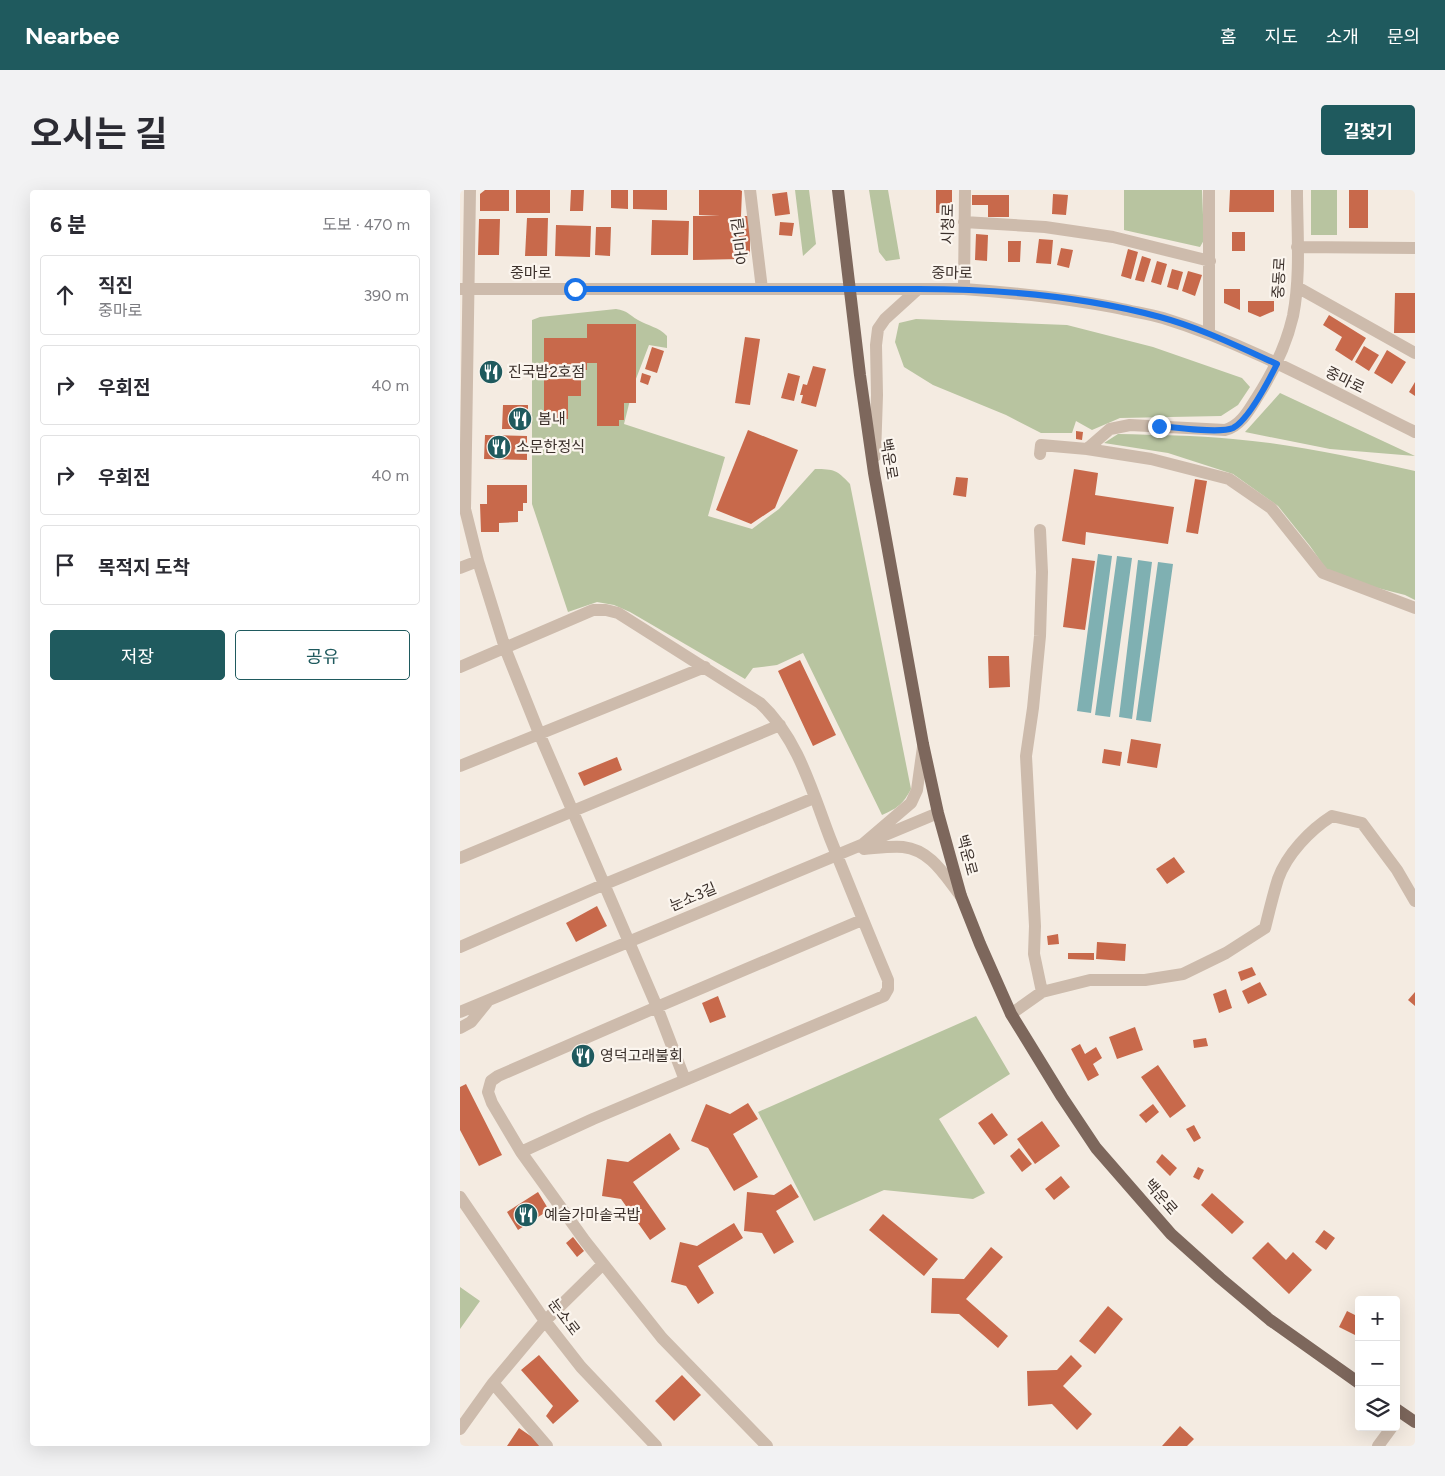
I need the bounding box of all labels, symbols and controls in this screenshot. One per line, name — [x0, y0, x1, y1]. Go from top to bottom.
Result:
text: Nearbee — [25, 21, 120, 50]
text: 홈 — [1220, 26, 1237, 48]
text: 지도 — [1265, 26, 1298, 48]
text: 소개 — [1326, 26, 1359, 48]
text: 문의 — [1387, 26, 1420, 48]
button: 길찾기 — [1321, 105, 1415, 155]
text: 오시는 길 — [30, 113, 167, 155]
street label: 시청로 — [939, 203, 957, 245]
text: 6 분 — [50, 212, 87, 237]
text: 도보 · 470 m — [322, 215, 410, 234]
street label: 아미1길 — [728, 216, 752, 266]
street label: 중동로 — [1269, 257, 1289, 299]
street label: 중마로 — [510, 264, 552, 282]
street label: 중마로 — [931, 264, 973, 282]
text: 직진 — [98, 274, 133, 297]
route start — [564, 278, 587, 301]
icon: ahead — [51, 281, 79, 309]
text: 390 m — [363, 286, 409, 305]
text: 중마로 — [98, 301, 142, 320]
restaurant icon: 진국밥2호점 — [478, 359, 504, 385]
place label: 진국밥2호점 — [508, 363, 585, 381]
street label: 중마로 — [1322, 363, 1368, 397]
icon: right — [51, 371, 79, 399]
text: 우회전 — [98, 376, 150, 399]
text: 40 m — [371, 376, 409, 395]
restaurant icon: 봄내 — [507, 406, 533, 432]
place label: 봄내 — [538, 410, 566, 428]
route end — [1148, 415, 1171, 438]
restaurant icon: 소문한정식 — [486, 434, 512, 460]
street label: 백운로 — [877, 437, 901, 481]
place label: 소문한정식 — [516, 438, 585, 456]
icon: right — [51, 461, 79, 489]
text: 우회전 — [98, 466, 150, 489]
text: 40 m — [371, 466, 409, 485]
icon: arrive — [51, 551, 79, 579]
text: 목적지 도착 — [98, 556, 190, 579]
button: 저장 — [50, 630, 225, 680]
button: 공유 — [235, 630, 410, 680]
street label: 백운로 — [953, 833, 981, 877]
street label: 눈소3길 — [667, 879, 719, 915]
restaurant icon: 영덕고래불회 — [570, 1043, 596, 1069]
place label: 영덕고래불회 — [600, 1047, 683, 1065]
street label: 백운로 — [1141, 1175, 1181, 1219]
restaurant icon: 예슬가마솥국밥 — [513, 1202, 539, 1228]
place label: 예슬가마솥국밥 — [544, 1206, 641, 1224]
street label: 눈소로 — [544, 1295, 584, 1339]
map controls — [1355, 1296, 1400, 1431]
button: + — [1355, 1296, 1400, 1341]
button: − — [1355, 1341, 1400, 1386]
button: layers — [1355, 1386, 1400, 1431]

